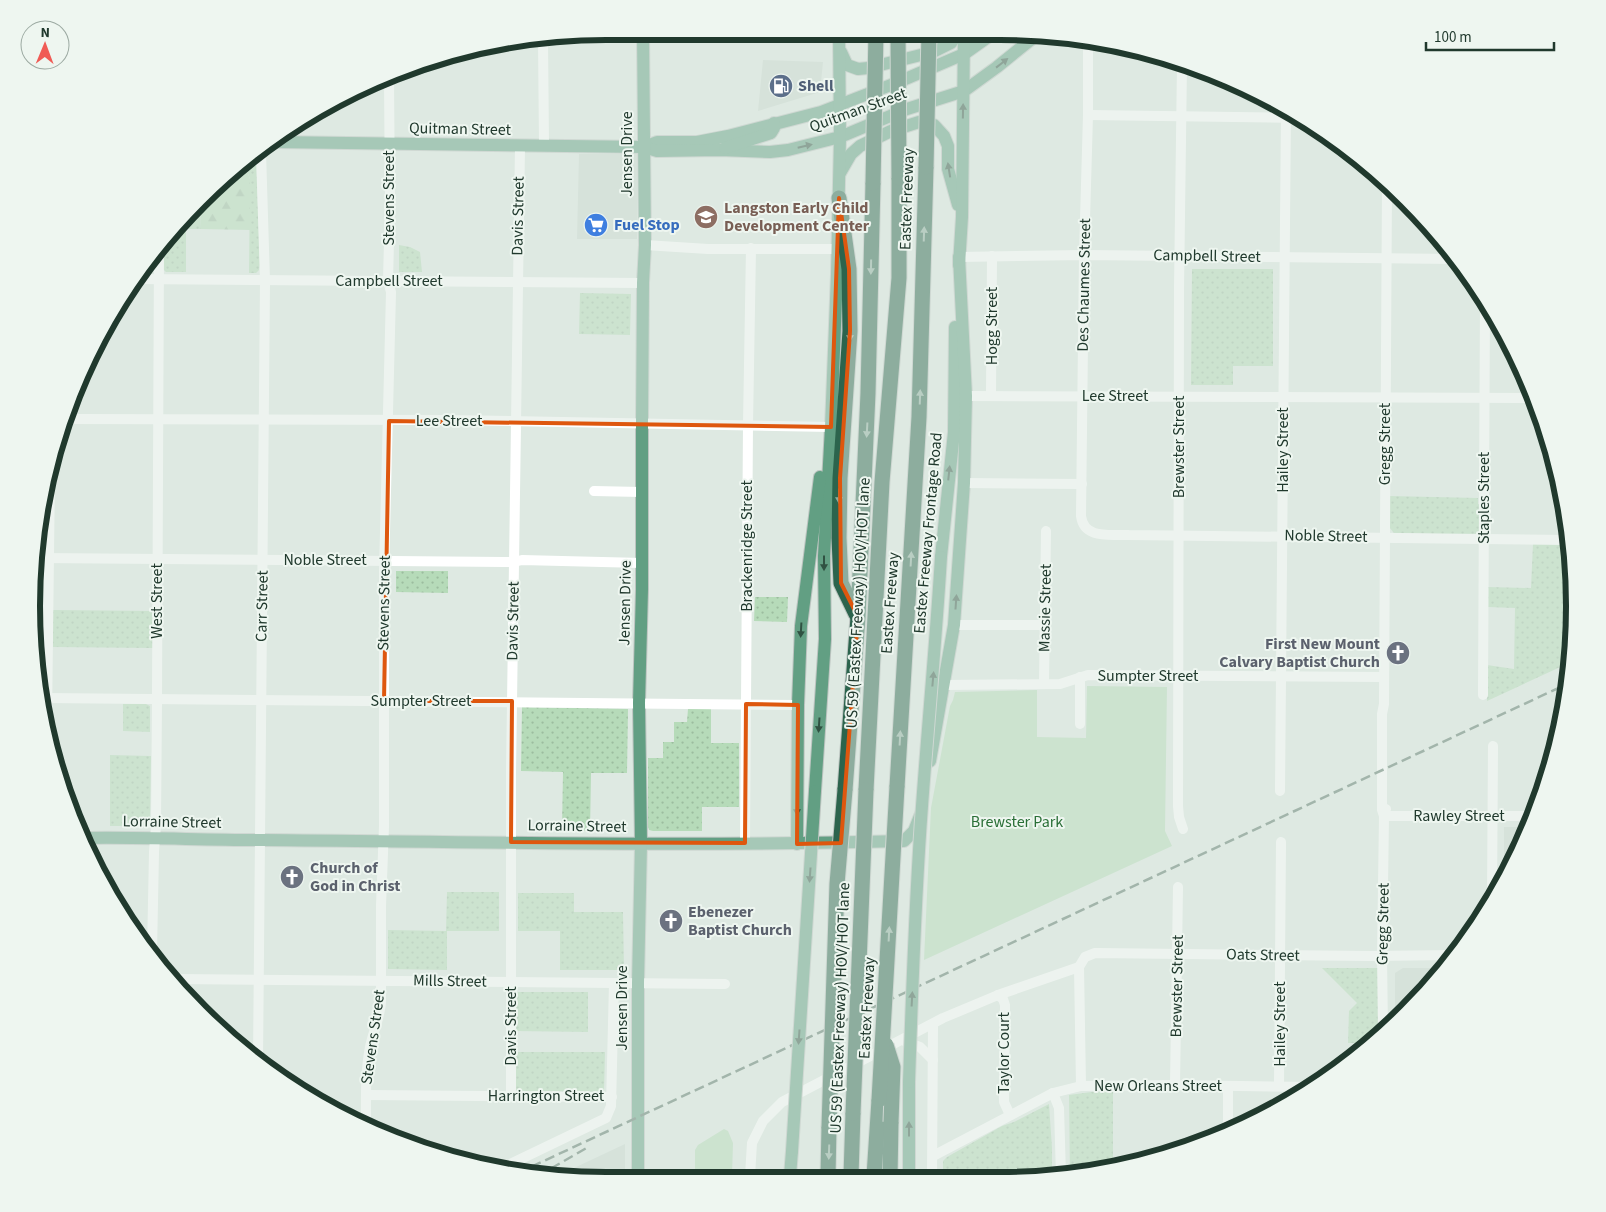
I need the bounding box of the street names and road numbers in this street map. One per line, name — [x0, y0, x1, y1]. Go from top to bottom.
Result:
street label: Quitman Street — [806, 82, 910, 138]
street label: Jensen Drive — [616, 111, 638, 197]
street label: Quitman Street — [409, 117, 512, 141]
street label: Eastex Freeway — [894, 147, 920, 250]
street label: Stevens Street — [378, 150, 400, 246]
street label: Davis Street — [506, 176, 530, 256]
street label: Des Chaumes Street — [1072, 217, 1096, 352]
street label: Campbell Street — [1153, 244, 1262, 268]
street label: Campbell Street — [335, 270, 443, 292]
street label: Hogg Street — [981, 286, 1003, 365]
street label: Lee Street — [1082, 385, 1149, 407]
street label: Brewster Street — [1168, 395, 1190, 498]
street label: Gregg Street — [1374, 402, 1396, 485]
street label: Hailey Street — [1272, 407, 1294, 493]
street label: Lee Street — [416, 410, 483, 432]
street label: Eastex Freeway Frontage Road — [908, 431, 948, 635]
street label: Staples Street — [1473, 451, 1495, 544]
street label: US 59 (Eastex Freeway) HOV/HOT lane — [840, 477, 876, 729]
street label: Brackenridge Street — [736, 480, 758, 612]
street label: Noble Street — [1284, 524, 1368, 548]
street label: Noble Street — [283, 549, 367, 571]
street label: Eastex Freeway — [875, 551, 905, 655]
street label: Stevens Street — [372, 554, 396, 651]
street label: Jensen Drive — [613, 560, 637, 646]
street label: West Street — [146, 563, 168, 639]
street label: Massie Street — [1033, 563, 1057, 652]
street label: Carr Street — [250, 569, 274, 642]
street label: Davis Street — [501, 581, 525, 661]
street label: Sumpter Street — [1097, 665, 1199, 687]
street label: Sumpter Street — [370, 690, 472, 712]
street label: Rawley Street — [1413, 805, 1505, 827]
street label: Lorraine Street — [122, 810, 222, 834]
street label: Lorraine Street — [527, 814, 627, 838]
street label: US 59 (Eastex Freeway) HOV/HOT lane — [825, 882, 855, 1134]
street label: Gregg Street — [1371, 882, 1395, 965]
street label: Brewster Street — [1165, 934, 1189, 1038]
street label: Oats Street — [1226, 943, 1301, 967]
street label: Eastex Freeway — [853, 956, 881, 1060]
street label: Jensen Drive — [611, 965, 633, 1051]
street label: Mills Street — [413, 969, 488, 993]
street label: Hailey Street — [1269, 981, 1291, 1067]
street label: Davis Street — [500, 986, 522, 1066]
street label: Stevens Street — [355, 988, 391, 1086]
street label: Taylor Court — [993, 1011, 1015, 1094]
street label: New Orleans Street — [1094, 1075, 1223, 1097]
street label: Harrington Street — [488, 1085, 605, 1107]

